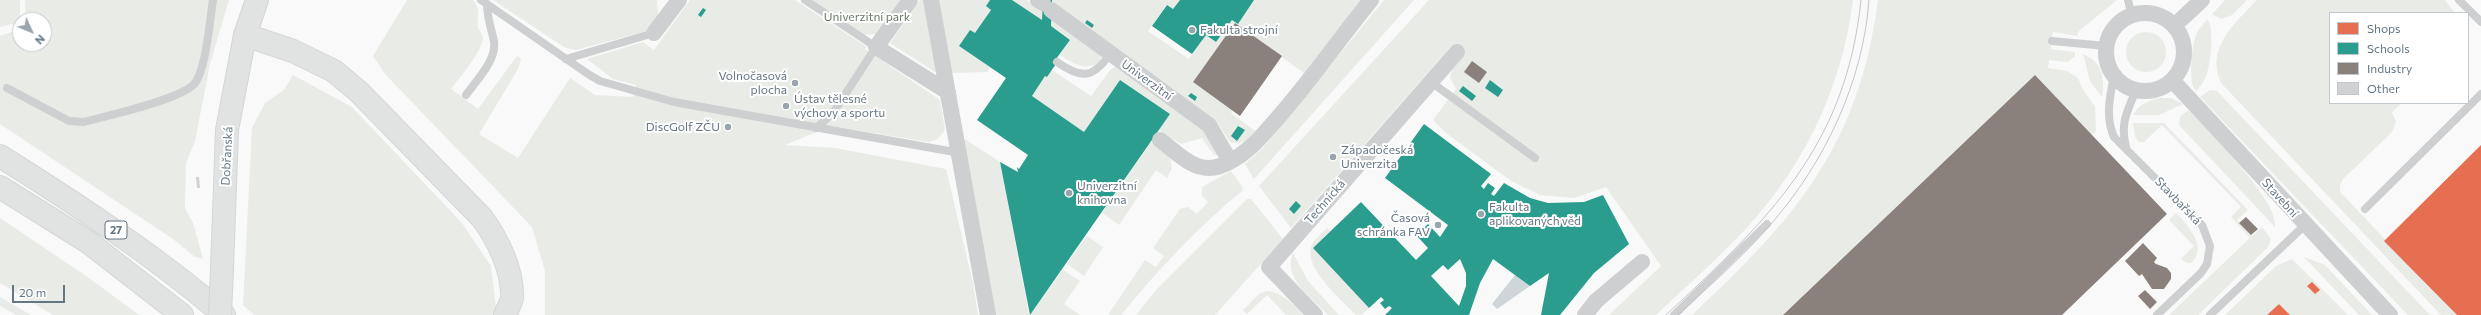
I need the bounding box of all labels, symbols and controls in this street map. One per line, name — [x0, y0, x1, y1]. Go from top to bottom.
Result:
park label: Univerzitní park — [824, 10, 910, 24]
north arrow — [12, 12, 52, 52]
legend — [2329, 12, 2469, 104]
text: Shops — [2367, 21, 2401, 35]
place label: Fakulta strojní — [1200, 23, 1278, 37]
marker: Fakulta strojní — [1187, 25, 1197, 35]
text: N — [33, 32, 48, 47]
text: Schools — [2367, 41, 2410, 55]
street label: Univerzitní — [1119, 57, 1175, 103]
text: Industry — [2367, 61, 2412, 75]
place label: Volnočasová plocha — [718, 69, 787, 97]
marker: Volnočasová plocha — [790, 78, 800, 88]
text: Other — [2367, 81, 2400, 95]
place label: Ústav tělesné výchovy a sportu — [794, 92, 885, 120]
marker: Ústav tělesné výchovy a sportu — [781, 101, 791, 111]
place label: DiscGolf ZČU — [646, 120, 720, 134]
marker: DiscGolf ZČU — [723, 122, 733, 132]
street label: Dobřanská — [218, 126, 236, 186]
place label: Západočeská Univerzita — [1341, 143, 1413, 171]
marker: Západočeská Univerzita — [1328, 152, 1338, 162]
street label: Stavbařská — [2152, 174, 2204, 228]
street label: Stavební — [2259, 176, 2301, 220]
street label: Technická — [1302, 177, 1348, 227]
place label: Univerzitní knihovna — [1077, 179, 1137, 207]
marker: Univerzitní knihovna — [1064, 188, 1074, 198]
place label: Fakulta aplikovaných věd — [1489, 200, 1581, 228]
marker: Fakulta aplikovaných věd — [1476, 209, 1486, 219]
place label: Časová schránka FAV — [1357, 211, 1430, 239]
marker: Časová schránka FAV — [1433, 220, 1443, 230]
road number: 27 — [105, 221, 127, 239]
scale bar — [14, 277, 67, 303]
text: 20 m — [19, 285, 46, 299]

